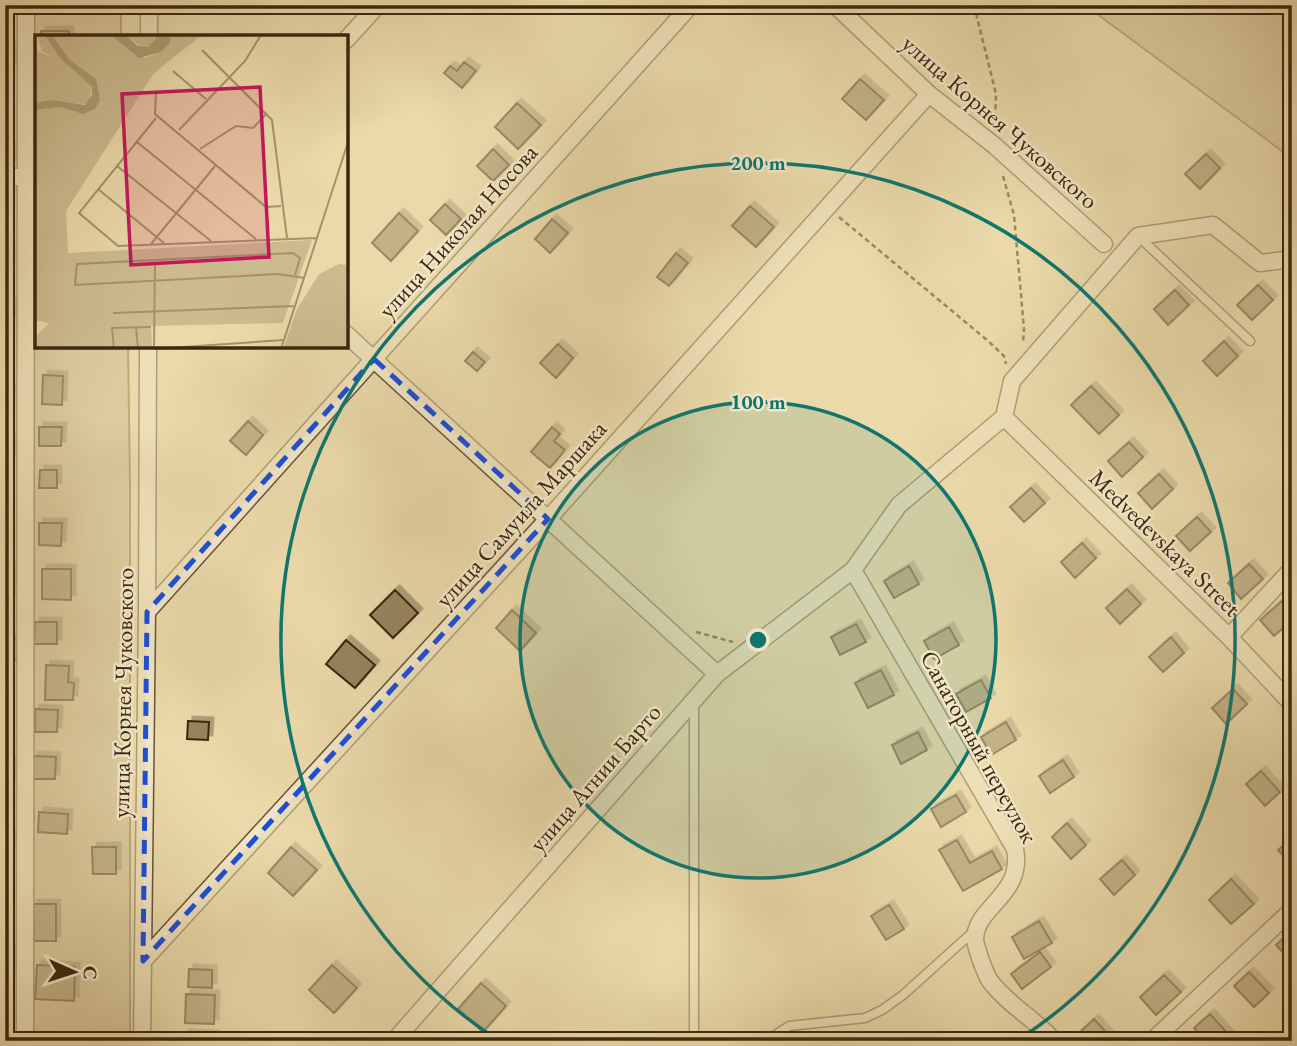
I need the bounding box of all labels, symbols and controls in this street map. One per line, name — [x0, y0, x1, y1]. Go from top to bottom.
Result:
street label: улица Корнея Чуковского — [896, 28, 1105, 216]
inset map — [35, 35, 348, 348]
street label: улица Николая Носова — [371, 137, 544, 324]
text: 200 m — [730, 149, 786, 176]
text: 100 m — [730, 388, 786, 415]
street label: улица Самуила Маршака — [428, 413, 613, 614]
street label: Medvedevskaya Street — [1083, 462, 1248, 623]
street label: улица Корнея Чуковского — [105, 567, 140, 818]
centre of rings — [746, 628, 770, 652]
street label: Санаторный переулок — [914, 645, 1046, 849]
street label: улица Агнии Барто — [522, 697, 668, 858]
north arrow — [38, 937, 108, 1007]
text: С — [78, 965, 103, 980]

